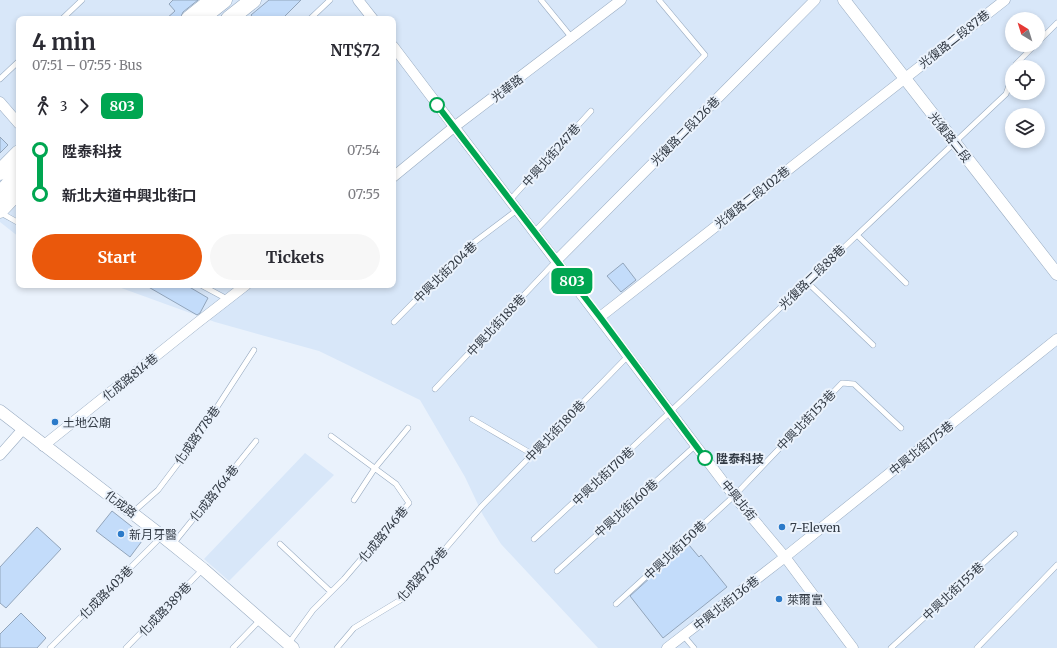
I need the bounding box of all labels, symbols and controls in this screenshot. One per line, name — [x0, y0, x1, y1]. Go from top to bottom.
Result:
street label: 光復路二段87巷 — [916, 7, 992, 71]
north arrow — [1005, 12, 1045, 52]
map controls — [1005, 12, 1045, 148]
text: 4 min — [32, 28, 96, 56]
text: NT$72 — [330, 41, 380, 60]
text: 07:51 – 07:55 · Bus — [32, 57, 142, 74]
button: locate — [1005, 60, 1045, 100]
street label: 光華路 — [488, 71, 526, 105]
street label: 光復路二段126巷 — [647, 93, 723, 169]
icon: walk — [32, 95, 54, 117]
icon: forward — [73, 95, 95, 117]
text: 803 — [109, 97, 135, 115]
unlabelled marker — [429, 97, 445, 113]
text: 3 — [60, 98, 67, 115]
button: layers — [1005, 108, 1045, 148]
street label: 光復路二段 — [926, 109, 974, 165]
street label: 中興北街247巷 — [519, 120, 583, 190]
text: 陞泰科技 — [62, 142, 122, 161]
text: 07:54 — [347, 142, 380, 159]
street label: 光復路二段102巷 — [711, 163, 793, 231]
text: 新北大道中興北街口 — [62, 186, 197, 205]
text: 07:55 — [348, 186, 380, 203]
button: Start — [32, 234, 202, 280]
button: Tickets — [210, 234, 380, 280]
street label: 中興北街204巷 — [410, 238, 480, 306]
street label: 光復路二段88巷 — [776, 242, 848, 312]
line badge: 803 — [549, 268, 595, 294]
text: 803 — [559, 272, 585, 290]
street label: 中興北街188巷 — [463, 291, 529, 359]
street label: 化成路814巷 — [99, 350, 161, 404]
street label: 中興北街153巷 — [773, 387, 839, 453]
street label: 中興北街180巷 — [522, 397, 588, 465]
street label: 化成路778巷 — [171, 403, 223, 467]
place label: 土地公廟 — [63, 415, 111, 430]
marker: 土地公廟 — [50, 417, 60, 427]
street label: 中興北街175巷 — [886, 418, 956, 478]
street label: 中興北街170巷 — [569, 444, 637, 508]
marker: 陞泰科技 — [697, 450, 713, 466]
place label: 陞泰科技 — [716, 451, 764, 466]
street label: 化成路764巷 — [187, 462, 241, 524]
street label: 中興北街160巷 — [591, 476, 661, 540]
street label: 中興北街 — [718, 477, 760, 523]
street label: 化成路 — [102, 487, 140, 521]
street label: 化成路746巷 — [355, 503, 411, 565]
street label: 中興北街150巷 — [641, 517, 709, 583]
place label: 7-Eleven — [790, 520, 840, 535]
marker: 7-Eleven — [777, 522, 787, 532]
place label: 新月牙醫 — [129, 527, 177, 542]
marker: 新月牙醫 — [116, 529, 126, 539]
street label: 化成路736巷 — [393, 543, 451, 605]
street label: 中興北街155巷 — [919, 559, 987, 623]
street label: 化成路403巷 — [76, 562, 136, 622]
street label: 中興北街136巷 — [690, 573, 762, 633]
street label: 化成路389巷 — [136, 579, 194, 639]
place label: 萊爾富 — [787, 592, 823, 607]
marker: 萊爾富 — [774, 594, 784, 604]

